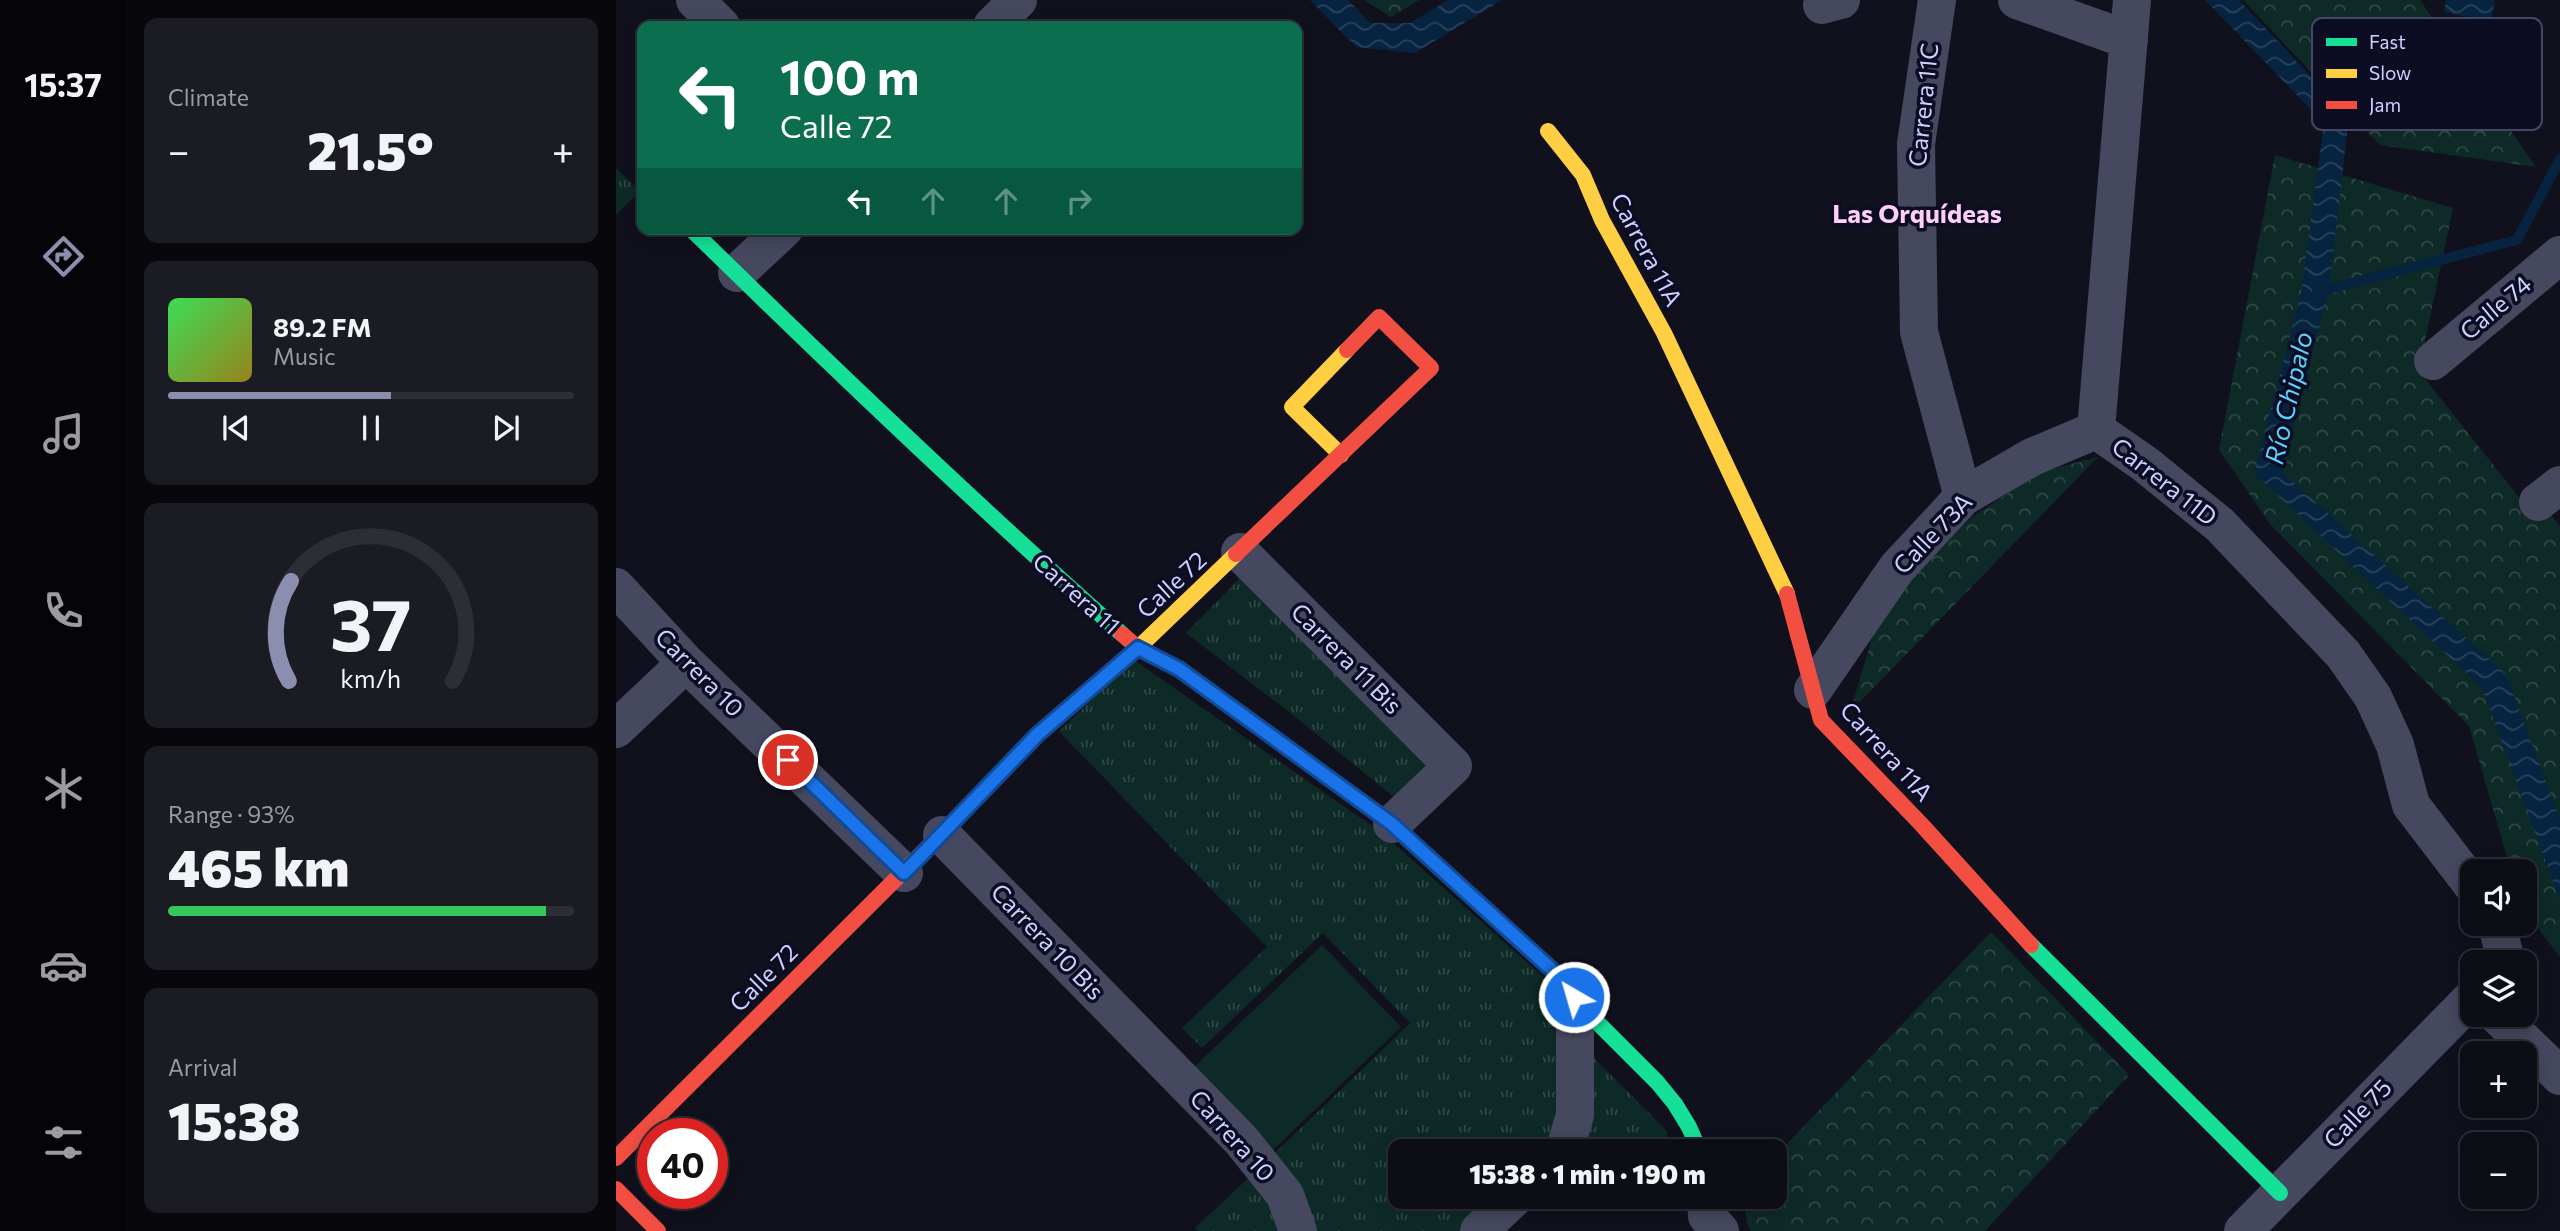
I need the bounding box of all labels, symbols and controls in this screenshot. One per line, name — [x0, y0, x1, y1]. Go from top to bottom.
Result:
legend — [2312, 18, 2542, 130]
text: Fast — [2369, 30, 2406, 53]
street label: Carrera 11C — [1902, 42, 1943, 168]
text: 100 m — [780, 45, 919, 105]
icon: left — [665, 49, 756, 140]
text: Slow — [2369, 61, 2411, 84]
text: 15:37 — [24, 64, 102, 104]
text: Climate — [168, 83, 249, 111]
text: Jam — [2369, 93, 2401, 116]
text: Calle 72 — [780, 105, 893, 145]
text: 21.5° — [307, 117, 434, 181]
text: − — [168, 126, 190, 173]
text: + — [552, 126, 574, 173]
icon: left — [841, 182, 879, 220]
icon: ahead — [914, 182, 952, 220]
icon: ahead — [987, 182, 1025, 220]
icon: right — [1060, 182, 1098, 220]
street label: Carrera 11A — [1605, 188, 1689, 311]
district label: Las Orquídeas — [1832, 197, 2002, 228]
icon: directions — [39, 232, 88, 281]
street label: Calle 74 — [2454, 269, 2537, 345]
text: 89.2 FM — [273, 311, 371, 342]
water label: Río Chipalo — [2257, 328, 2318, 467]
text: Music — [273, 342, 336, 370]
icon: music — [39, 409, 88, 458]
icon: previous — [217, 409, 255, 447]
icon: pause — [352, 409, 390, 447]
icon: next — [487, 409, 525, 447]
street label: Carrera 11D — [2107, 431, 2223, 531]
street label: Calle 73A — [1886, 487, 1977, 579]
street label: Calle 72 — [1130, 545, 1212, 623]
street label: Carrera 11 — [1027, 546, 1127, 640]
text: 37 — [330, 578, 412, 667]
icon: phone — [39, 586, 88, 635]
street label: Carrera 11 Bis — [1286, 597, 1408, 719]
street label: Carrera 10 — [650, 622, 750, 722]
text: km/h — [341, 663, 401, 693]
street label: Carrera 11A — [1835, 695, 1939, 807]
pin — [758, 730, 818, 790]
icon: arrive — [769, 741, 807, 779]
icon: climate — [39, 764, 88, 813]
text: Range · 93% — [168, 800, 294, 828]
text: 465 km — [168, 834, 349, 898]
map controls — [2460, 859, 2537, 1209]
button: sound — [2460, 859, 2537, 936]
street label: Carrera 10 Bis — [986, 877, 1111, 1005]
street label: Calle 72 — [723, 937, 803, 1017]
icon: car — [39, 941, 88, 990]
button: layers — [2460, 950, 2537, 1027]
position arrow — [1537, 960, 1611, 1034]
button: + — [2460, 1041, 2537, 1118]
text: Arrival — [168, 1053, 238, 1081]
street label: Calle 75 — [2317, 1072, 2397, 1154]
street label: Carrera 10 — [1185, 1083, 1282, 1187]
text: 15:38 — [168, 1087, 301, 1151]
icon: filters — [39, 1118, 88, 1167]
speed limit sign: 40 — [637, 1118, 728, 1209]
button: − — [2460, 1132, 2537, 1209]
text: 15:38 · 1 min · 190 m — [1469, 1158, 1706, 1189]

